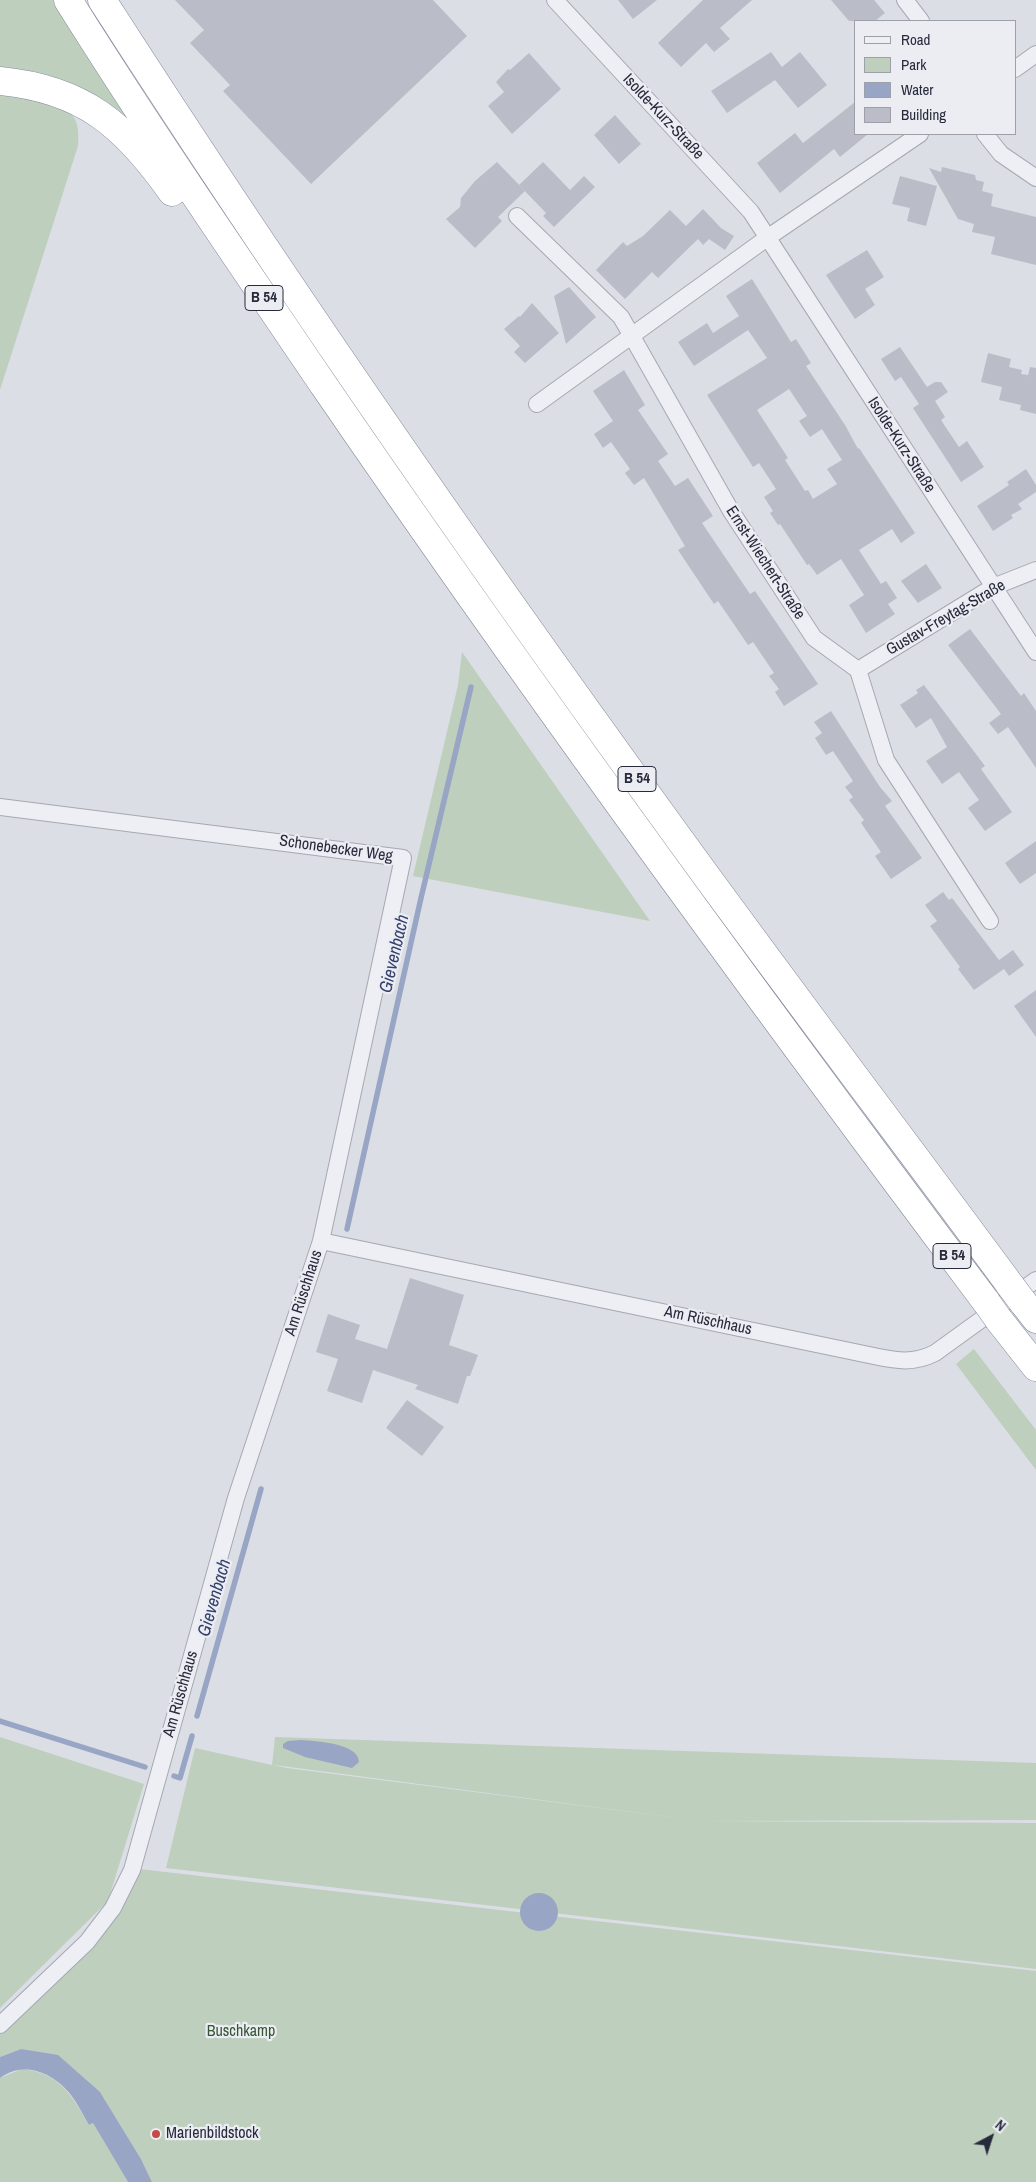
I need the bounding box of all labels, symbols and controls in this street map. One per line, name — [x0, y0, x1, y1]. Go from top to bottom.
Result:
legend — [854, 20, 1016, 135]
text: Road — [901, 29, 930, 50]
text: Park — [901, 54, 926, 75]
street label: Isolde-Kurz-Straße — [618, 70, 708, 164]
text: Water — [901, 79, 933, 100]
text: Building — [901, 104, 946, 125]
road number: B 54 — [245, 286, 283, 310]
street label: Isolde-Kurz-Straße — [863, 394, 939, 496]
street label: Ernst-Wiechert-Straße — [721, 503, 809, 623]
street label: Gustav-Freytag-Straße — [883, 576, 1009, 660]
road number: B 54 — [618, 766, 656, 792]
street label: Schonebecker Weg — [278, 832, 394, 866]
water label: Gievenbach — [376, 913, 414, 995]
road number: B 54 — [933, 1244, 971, 1268]
street label: Am Rüschhaus — [281, 1248, 327, 1338]
street label: Am Rüschhaus — [662, 1302, 754, 1340]
water label: Gievenbach — [194, 1557, 236, 1639]
street label: Am Rüschhaus — [160, 1649, 202, 1739]
park label: Buschkamp — [207, 2022, 275, 2042]
north arrow — [966, 2112, 1016, 2162]
text: N — [992, 2116, 1010, 2135]
place label: Marienbildstock — [166, 2124, 259, 2144]
marker: Marienbildstock — [150, 2128, 162, 2140]

